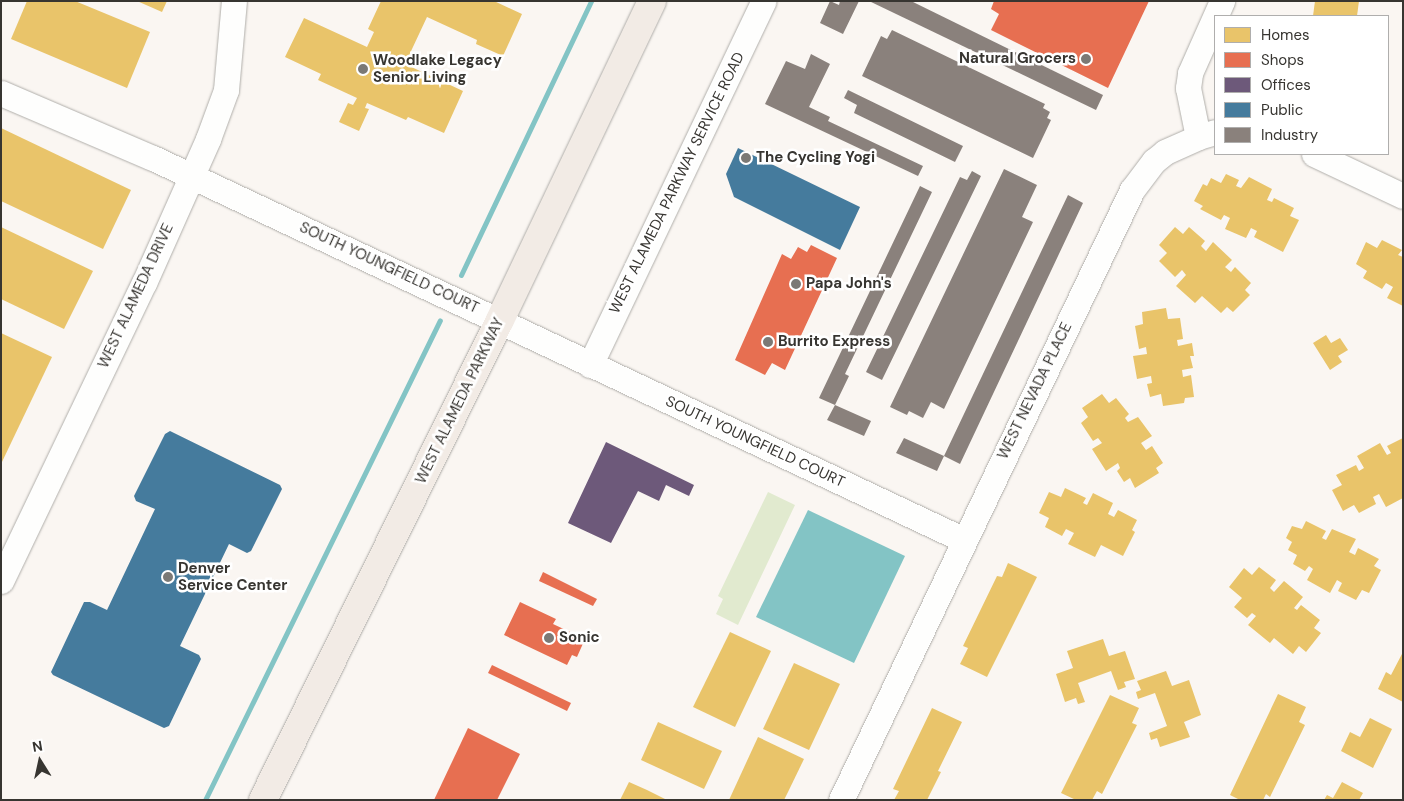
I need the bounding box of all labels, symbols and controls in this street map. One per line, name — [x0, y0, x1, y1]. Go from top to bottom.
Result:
legend — [1214, 15, 1389, 155]
text: Homes — [1261, 25, 1310, 45]
street label: WEST ALAMEDA PARKWAY SERVICE ROAD — [606, 49, 748, 317]
place label: Natural Grocers — [959, 50, 1076, 68]
text: Shops — [1261, 50, 1304, 70]
place label: Woodlake Legacy Senior Living — [373, 51, 502, 86]
marker: Natural Grocers — [1080, 53, 1092, 65]
marker: Woodlake Legacy Senior Living — [357, 63, 369, 75]
text: Offices — [1261, 75, 1311, 95]
text: Public — [1261, 100, 1303, 120]
text: Industry — [1261, 125, 1318, 145]
place label: The Cycling Yogi — [756, 149, 875, 167]
marker: The Cycling Yogi — [740, 152, 752, 164]
street label: SOUTH YOUNGFIELD COURT — [297, 219, 481, 317]
street label: WEST ALAMEDA DRIVE — [95, 221, 177, 371]
place label: Papa John's — [806, 275, 892, 293]
marker: Papa John's — [790, 278, 802, 290]
street label: WEST ALAMEDA PARKWAY — [412, 315, 508, 487]
street label: WEST NEVADA PLACE — [994, 320, 1076, 462]
place label: Burrito Express — [778, 333, 890, 351]
marker: Burrito Express — [762, 336, 774, 348]
street label: SOUTH YOUNGFIELD COURT — [663, 393, 847, 491]
place label: Denver Service Center — [178, 559, 287, 594]
marker: Denver Service Center — [162, 571, 174, 583]
place label: Sonic — [559, 629, 600, 647]
marker: Sonic — [543, 632, 555, 644]
north arrow — [15, 736, 65, 786]
text: N — [31, 736, 44, 756]

